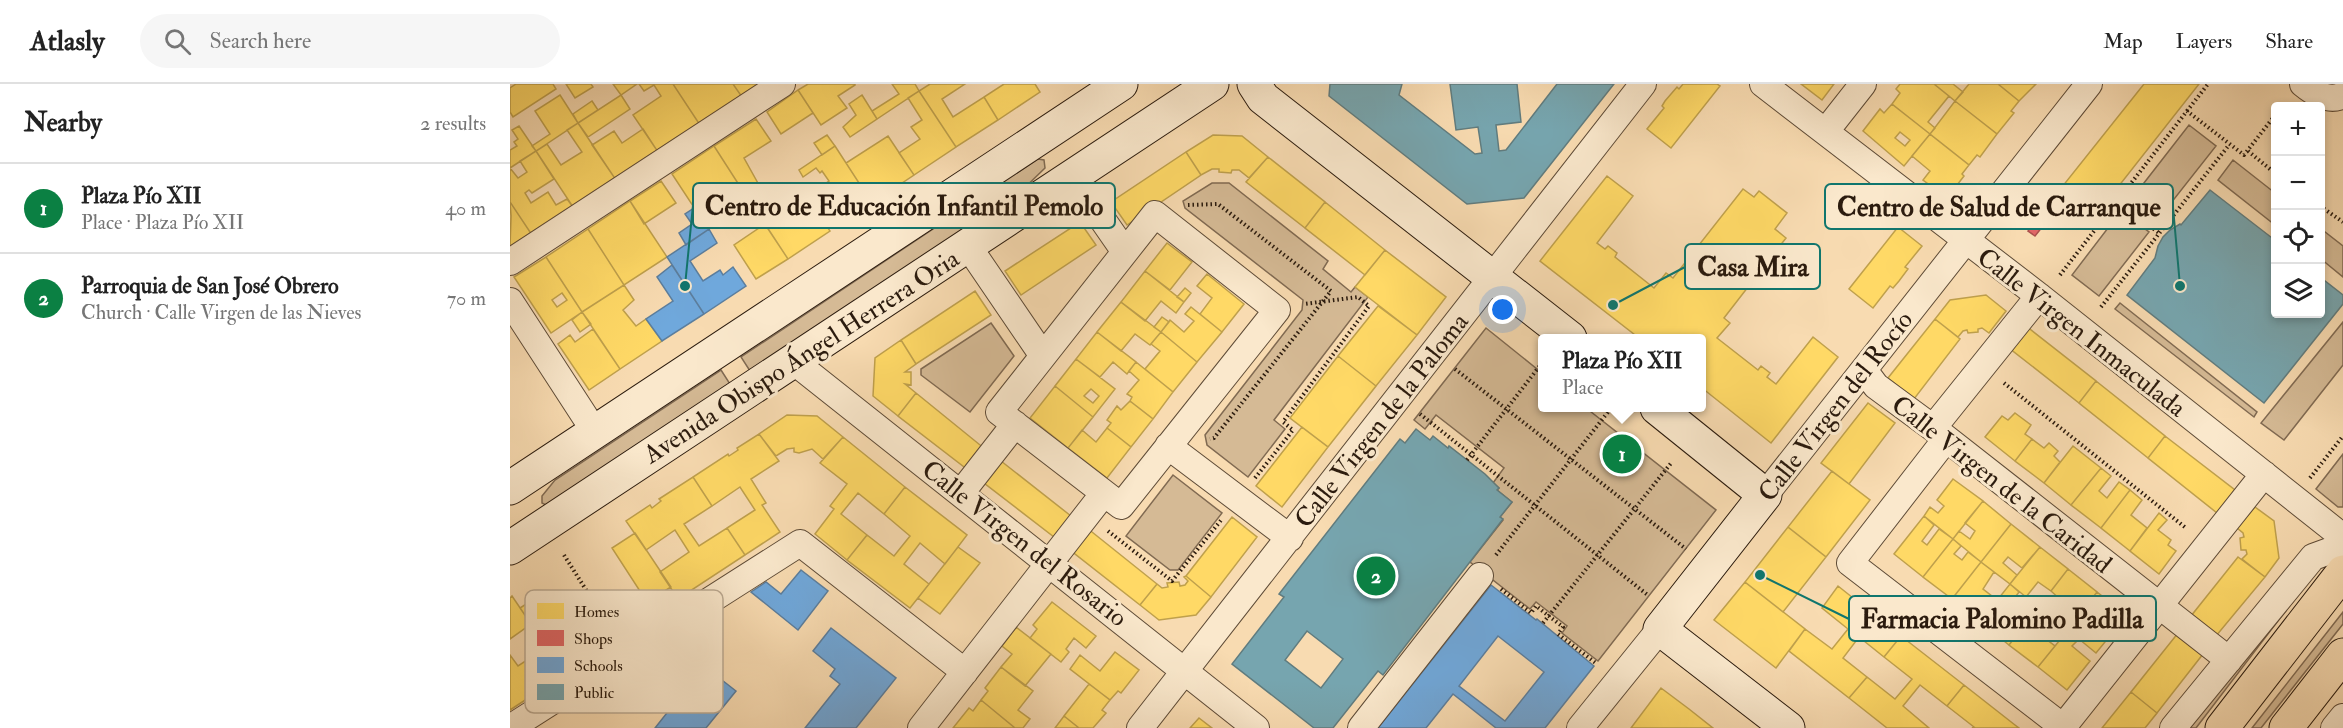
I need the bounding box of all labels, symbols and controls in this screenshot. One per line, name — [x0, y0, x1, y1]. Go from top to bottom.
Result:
search box — [140, 14, 560, 68]
text: Atlasly — [30, 24, 104, 59]
icon: search — [161, 25, 194, 58]
text: Search here — [209, 27, 311, 55]
text: Map — [2103, 28, 2143, 55]
text: Layers — [2176, 28, 2232, 55]
text: Share — [2265, 28, 2313, 55]
map controls — [2271, 102, 2325, 318]
button: + — [2271, 102, 2325, 156]
text: Nearby — [24, 107, 102, 139]
text: 2 results — [420, 111, 486, 136]
button: − — [2271, 156, 2325, 210]
text: Plaza Pío XII — [81, 182, 201, 210]
callout: Centro de Educación Infantil Pemolo — [693, 183, 1115, 228]
callout: Centro de Salud de Carranque — [1825, 184, 2173, 229]
text: Centro de Educación Infantil Pemolo — [705, 190, 1103, 223]
text: Centro de Salud de Carranque — [1837, 191, 2162, 225]
text: 1 — [40, 196, 47, 221]
text: 40 m — [445, 196, 486, 221]
text: Place · Plaza Pío XII — [81, 210, 244, 235]
button: locate — [2271, 210, 2325, 264]
street label: Avenida Obispo Ángel Herrera Oria — [636, 241, 966, 472]
street label: Calle Virgen Inmaculada — [1971, 241, 2192, 424]
callout: Casa Mira — [1685, 244, 1820, 289]
text: Casa Mira — [1697, 251, 1810, 284]
button: layers — [2271, 264, 2325, 318]
text: Parroquia de San José Obrero — [81, 272, 339, 300]
text: 2 — [38, 286, 49, 311]
text: 70 m — [447, 286, 486, 311]
your location — [1488, 295, 1517, 324]
text: Church · Calle Virgen de las Nieves — [81, 300, 361, 325]
street label: Calle Virgen del Rocío — [1751, 305, 1920, 508]
street label: Calle Virgen de la Paloma — [1288, 307, 1476, 534]
popup — [1538, 334, 1706, 412]
text: Plaza Pío XII — [1562, 347, 1682, 375]
text: Place — [1562, 375, 1603, 400]
street label: Calle Virgen de la Caridad — [1885, 389, 2118, 581]
pin: 1 — [1602, 432, 1642, 476]
street label: Calle Virgen del Rosario — [915, 454, 1133, 634]
pin: 2 — [1356, 554, 1396, 598]
legend — [525, 590, 723, 713]
callout: Farmacia Palomino Padilla — [1849, 596, 2156, 641]
text: Homes — [574, 602, 619, 622]
text: Farmacia Palomino Padilla — [1861, 603, 2144, 636]
text: Shops — [574, 629, 613, 650]
text: Schools — [574, 656, 623, 676]
text: Public — [574, 683, 615, 703]

